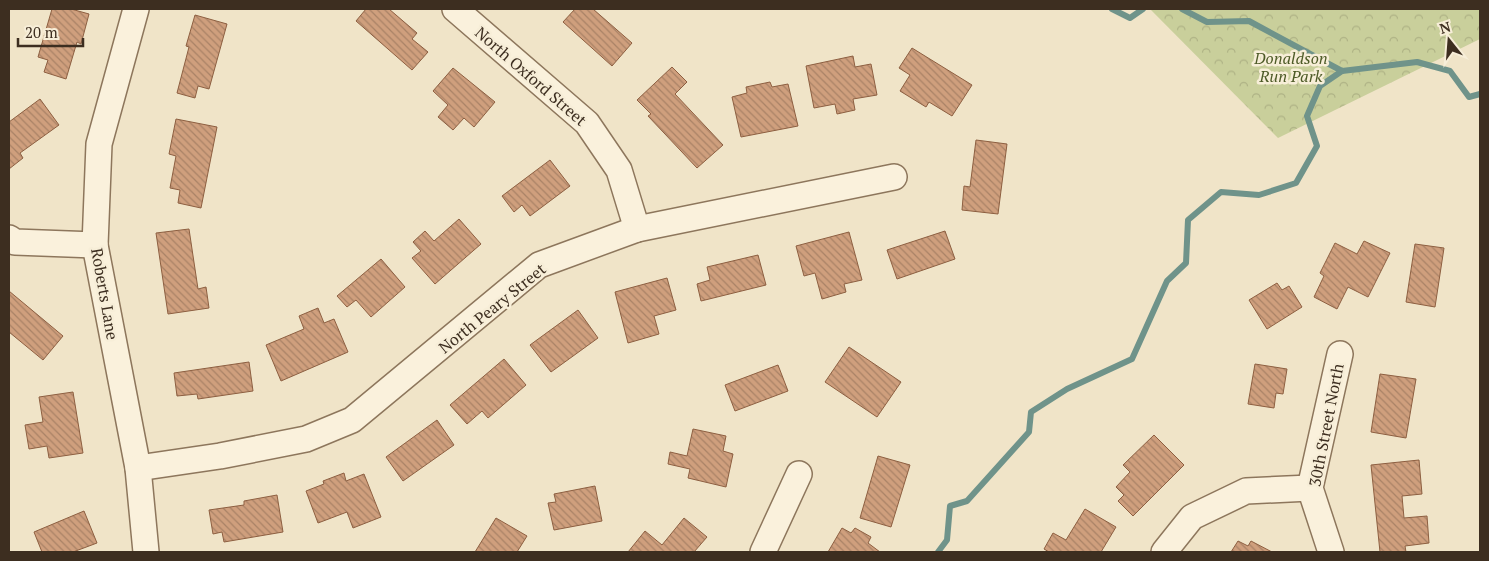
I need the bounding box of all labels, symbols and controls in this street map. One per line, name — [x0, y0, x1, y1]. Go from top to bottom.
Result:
scale bar — [18, 15, 82, 47]
north arrow — [1424, 15, 1474, 65]
text: N — [1437, 16, 1453, 38]
street label: North Oxford Street — [470, 21, 592, 131]
text: 20 m — [25, 22, 58, 42]
park label: Donaldson Run Park — [1253, 47, 1328, 87]
street label: Roberts Lane — [86, 246, 124, 342]
street label: North Peary Street — [434, 258, 550, 358]
street label: 30th Street North — [1303, 361, 1349, 488]

